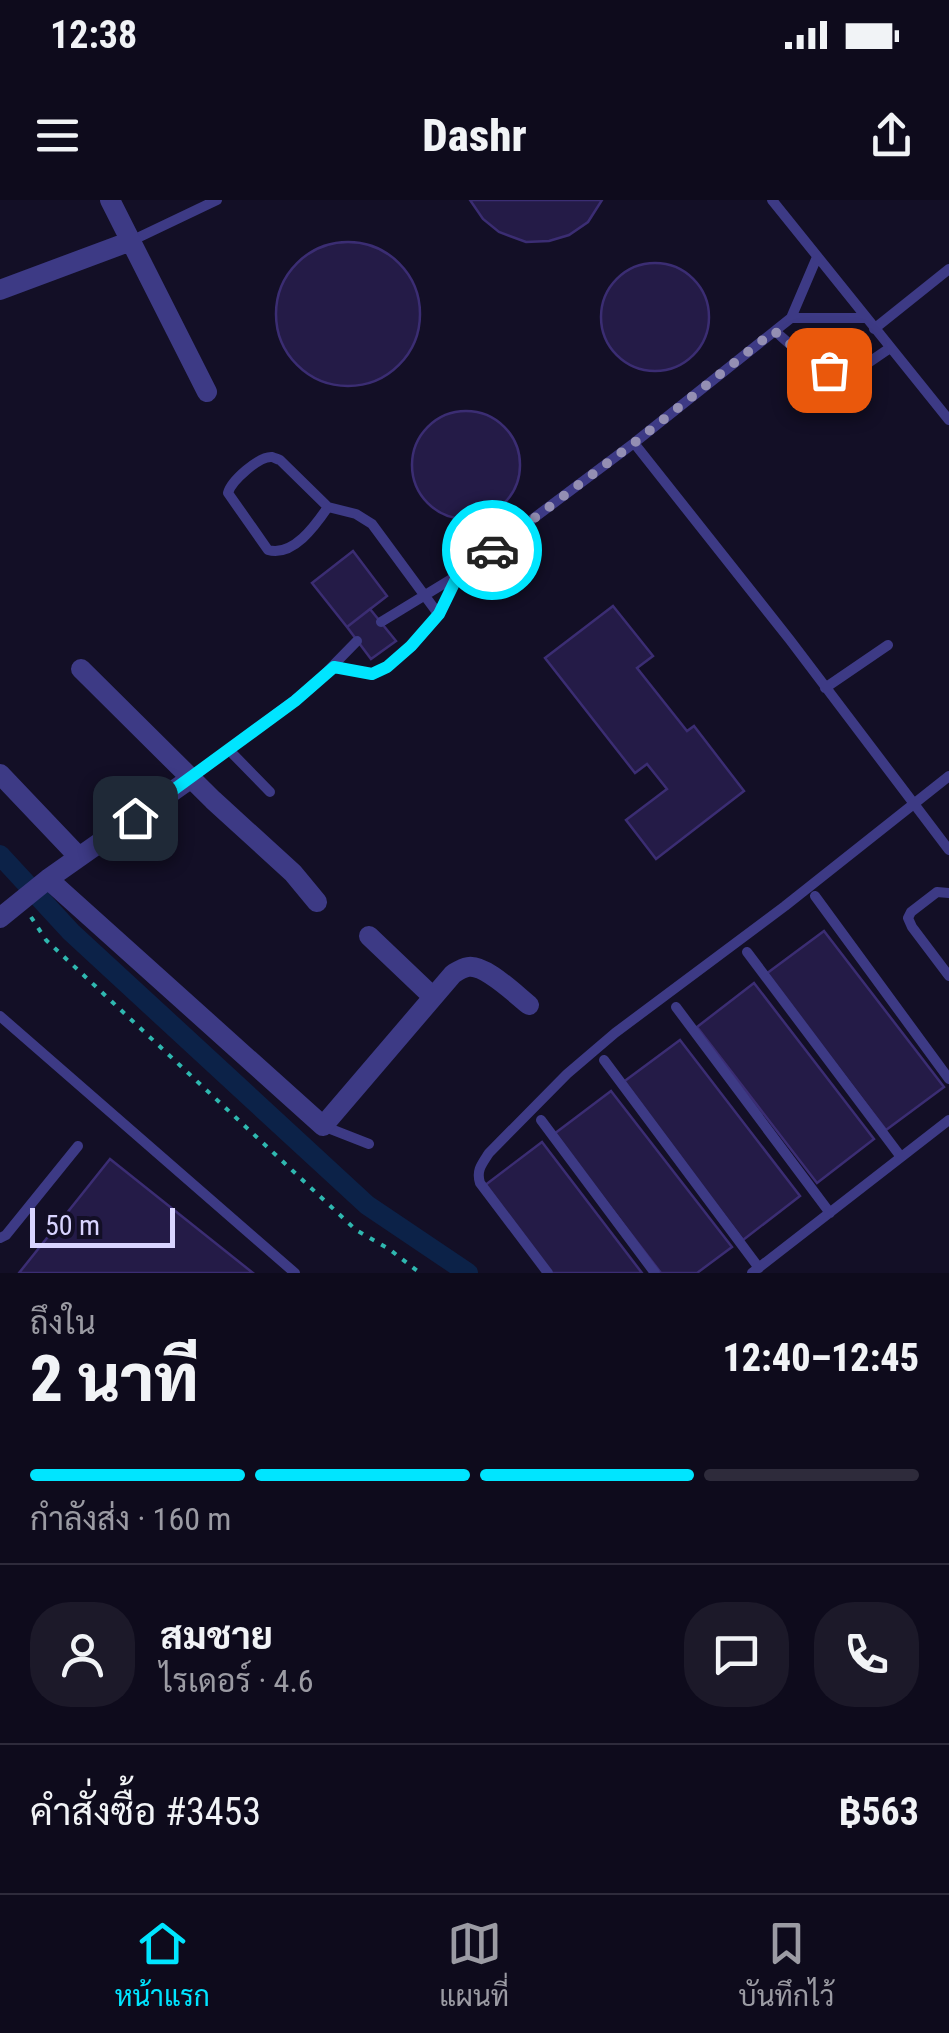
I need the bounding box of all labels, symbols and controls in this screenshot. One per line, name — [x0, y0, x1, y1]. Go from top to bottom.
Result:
text: 12:38 — [50, 13, 137, 57]
icon: menu — [30, 108, 85, 163]
icon: share — [864, 108, 919, 163]
text: Dashr — [422, 109, 527, 162]
pin — [787, 328, 872, 413]
icon: bag — [802, 343, 857, 398]
courier — [442, 500, 542, 600]
icon: car — [465, 523, 520, 578]
pin — [93, 776, 178, 861]
icon: home — [108, 791, 163, 846]
scale bar — [30, 1203, 175, 1248]
text: 50 m — [45, 1209, 100, 1242]
text: ถึงใน — [30, 1304, 96, 1342]
text: 12:40–12:45 — [722, 1336, 919, 1380]
text: 2 นาที — [30, 1341, 199, 1417]
text: กำลังส่ง · 160 m — [30, 1500, 231, 1538]
button: person — [30, 1602, 135, 1707]
button: chat — [684, 1602, 789, 1707]
button: phone — [814, 1602, 919, 1707]
text: สมชาย — [160, 1614, 273, 1658]
text: ไรเดอร์ · 4.6 — [160, 1662, 314, 1700]
text: คำสั่งซื้อ #3453 — [30, 1790, 261, 1834]
text: ฿563 — [838, 1790, 919, 1834]
tab: หน้าแรก — [115, 1916, 210, 2013]
tab: แผนที่ — [439, 1916, 509, 2013]
tab: บันทึกไว้ — [739, 1916, 834, 2013]

